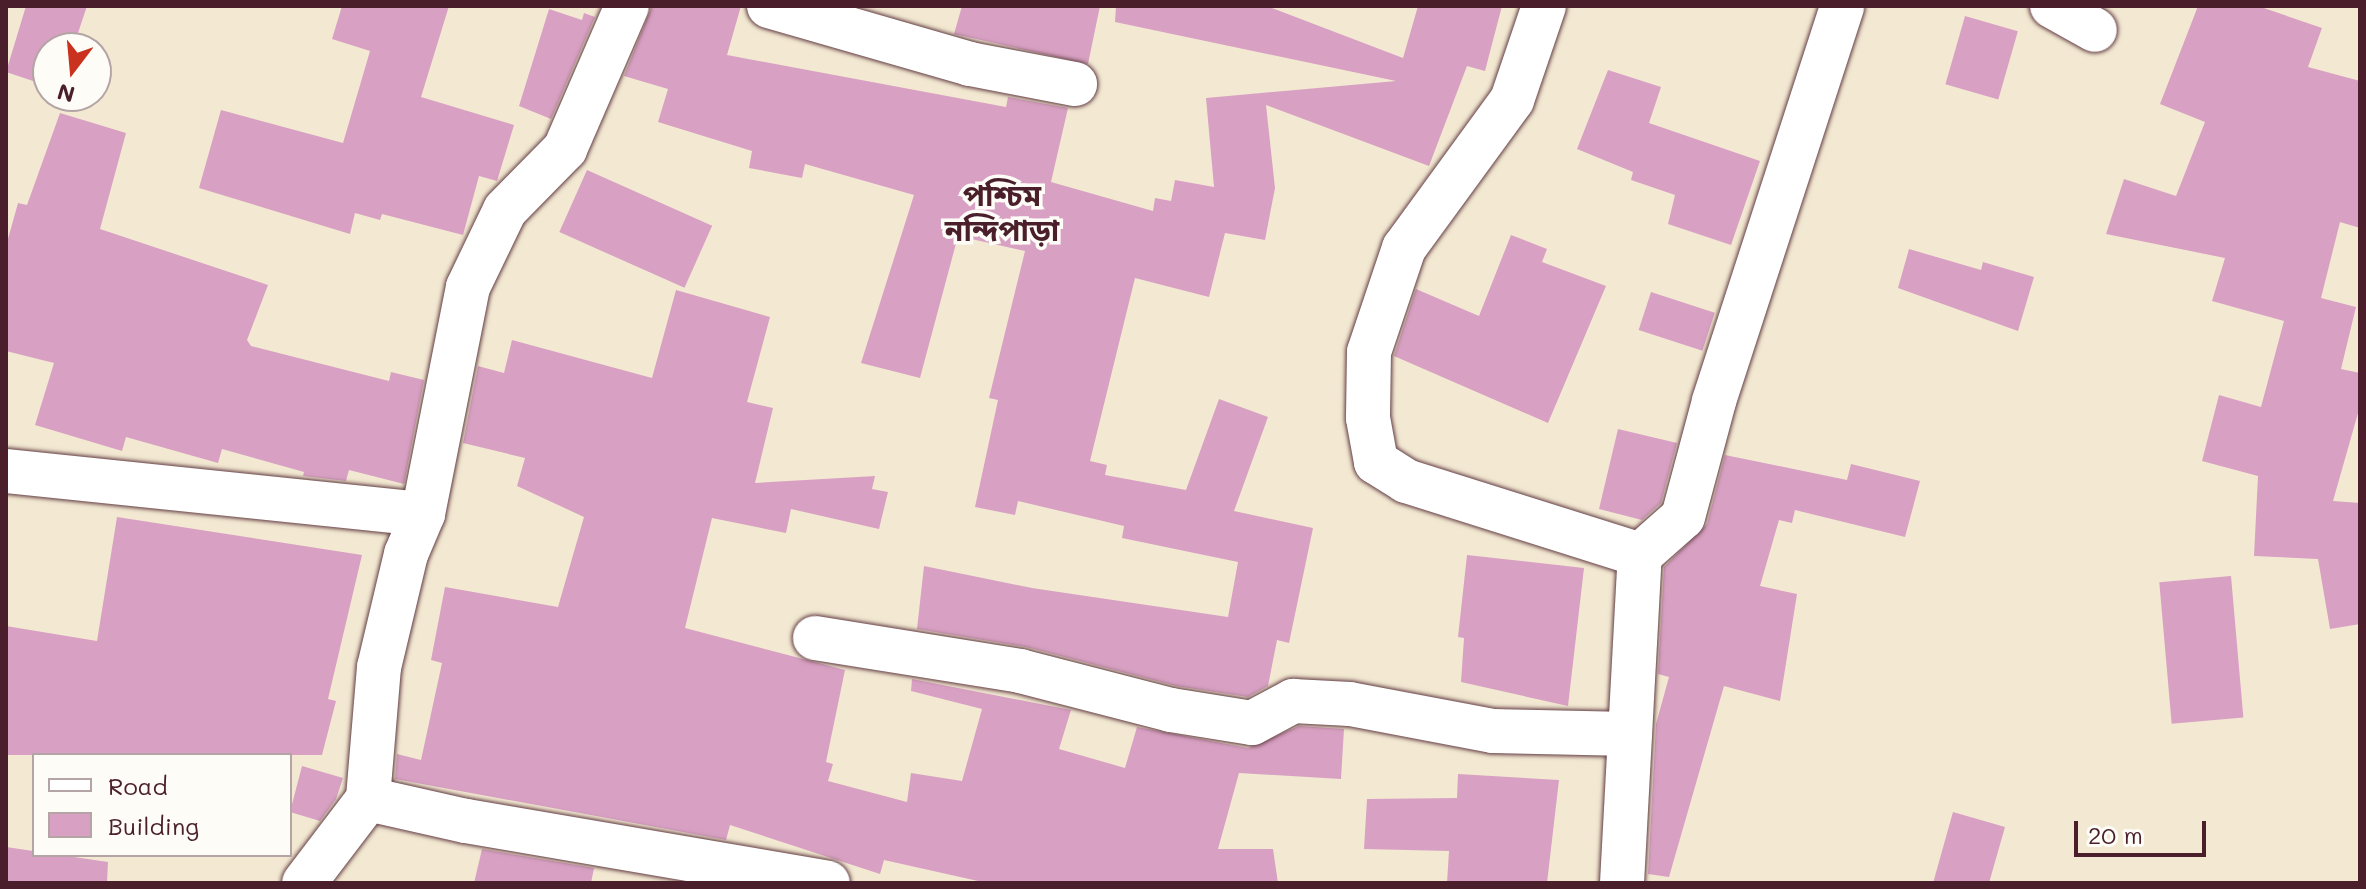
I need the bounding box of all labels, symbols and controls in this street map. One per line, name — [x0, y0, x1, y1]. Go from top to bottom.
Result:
north arrow — [32, 32, 112, 112]
text: N — [54, 77, 78, 110]
district label: পশ্চিম নন্দিপাড়া — [945, 176, 1059, 246]
legend — [32, 753, 292, 857]
text: Road — [108, 770, 168, 801]
scale bar — [2078, 805, 2210, 855]
text: Building — [108, 810, 199, 841]
text: 20 m — [2088, 819, 2143, 850]

